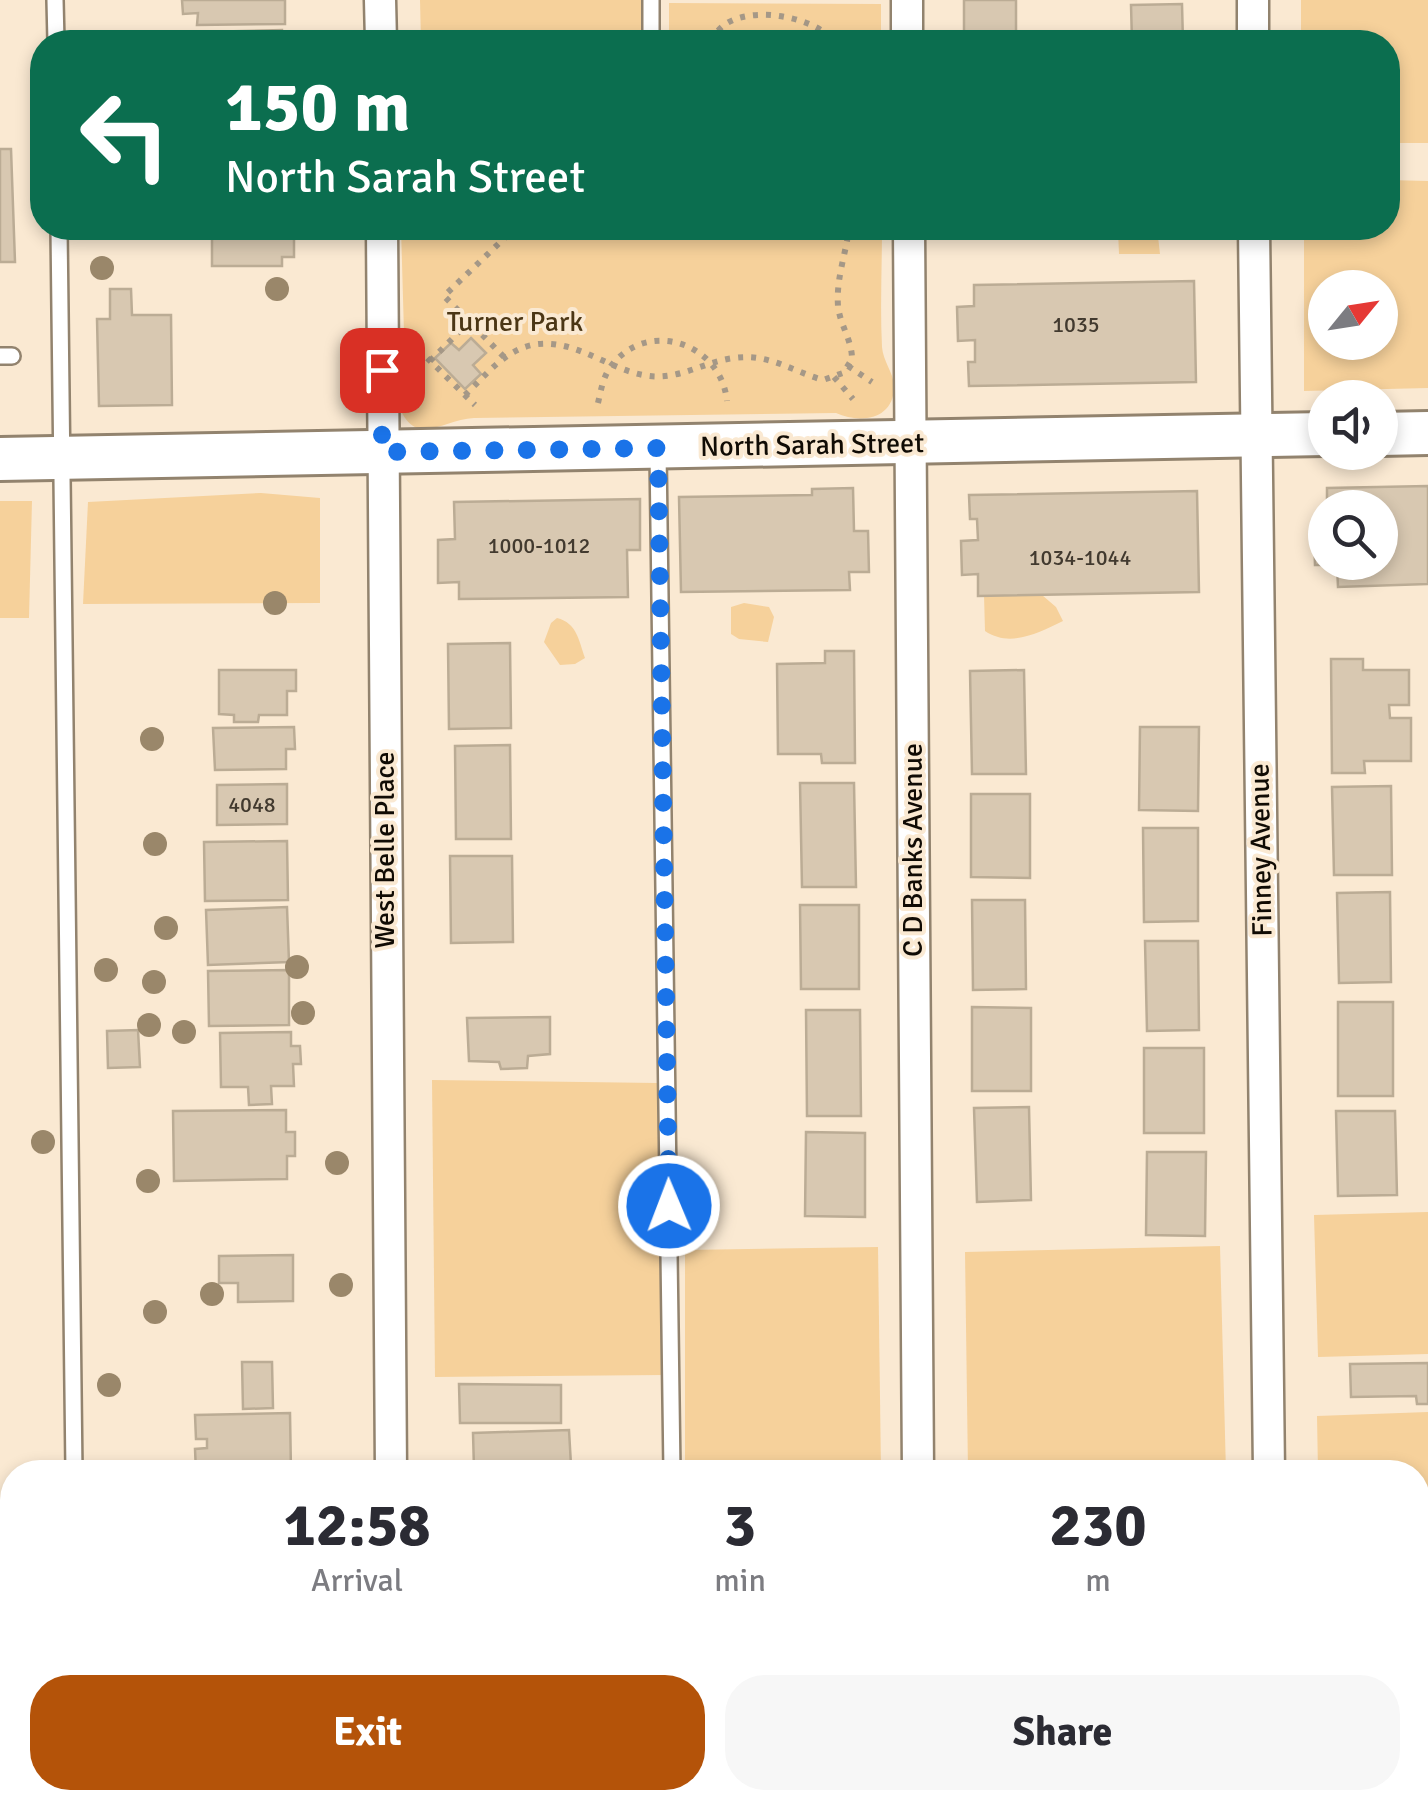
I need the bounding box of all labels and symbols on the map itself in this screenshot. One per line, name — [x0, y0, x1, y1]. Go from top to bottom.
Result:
north arrow — [1308, 270, 1398, 360]
park label: Turner Park — [447, 305, 583, 339]
house number: 1035 — [1052, 311, 1100, 338]
pin — [340, 328, 425, 413]
street label: North Sarah Street — [700, 426, 925, 464]
house number: 1000-1012 — [488, 532, 590, 559]
house number: 1034-1044 — [1029, 544, 1131, 571]
street label: C D Banks Avenue — [896, 743, 930, 957]
street label: West Belle Place — [368, 751, 402, 949]
street label: Finney Avenue — [1242, 763, 1280, 937]
house number: 4048 — [228, 791, 276, 818]
position arrow — [617, 1154, 721, 1258]

